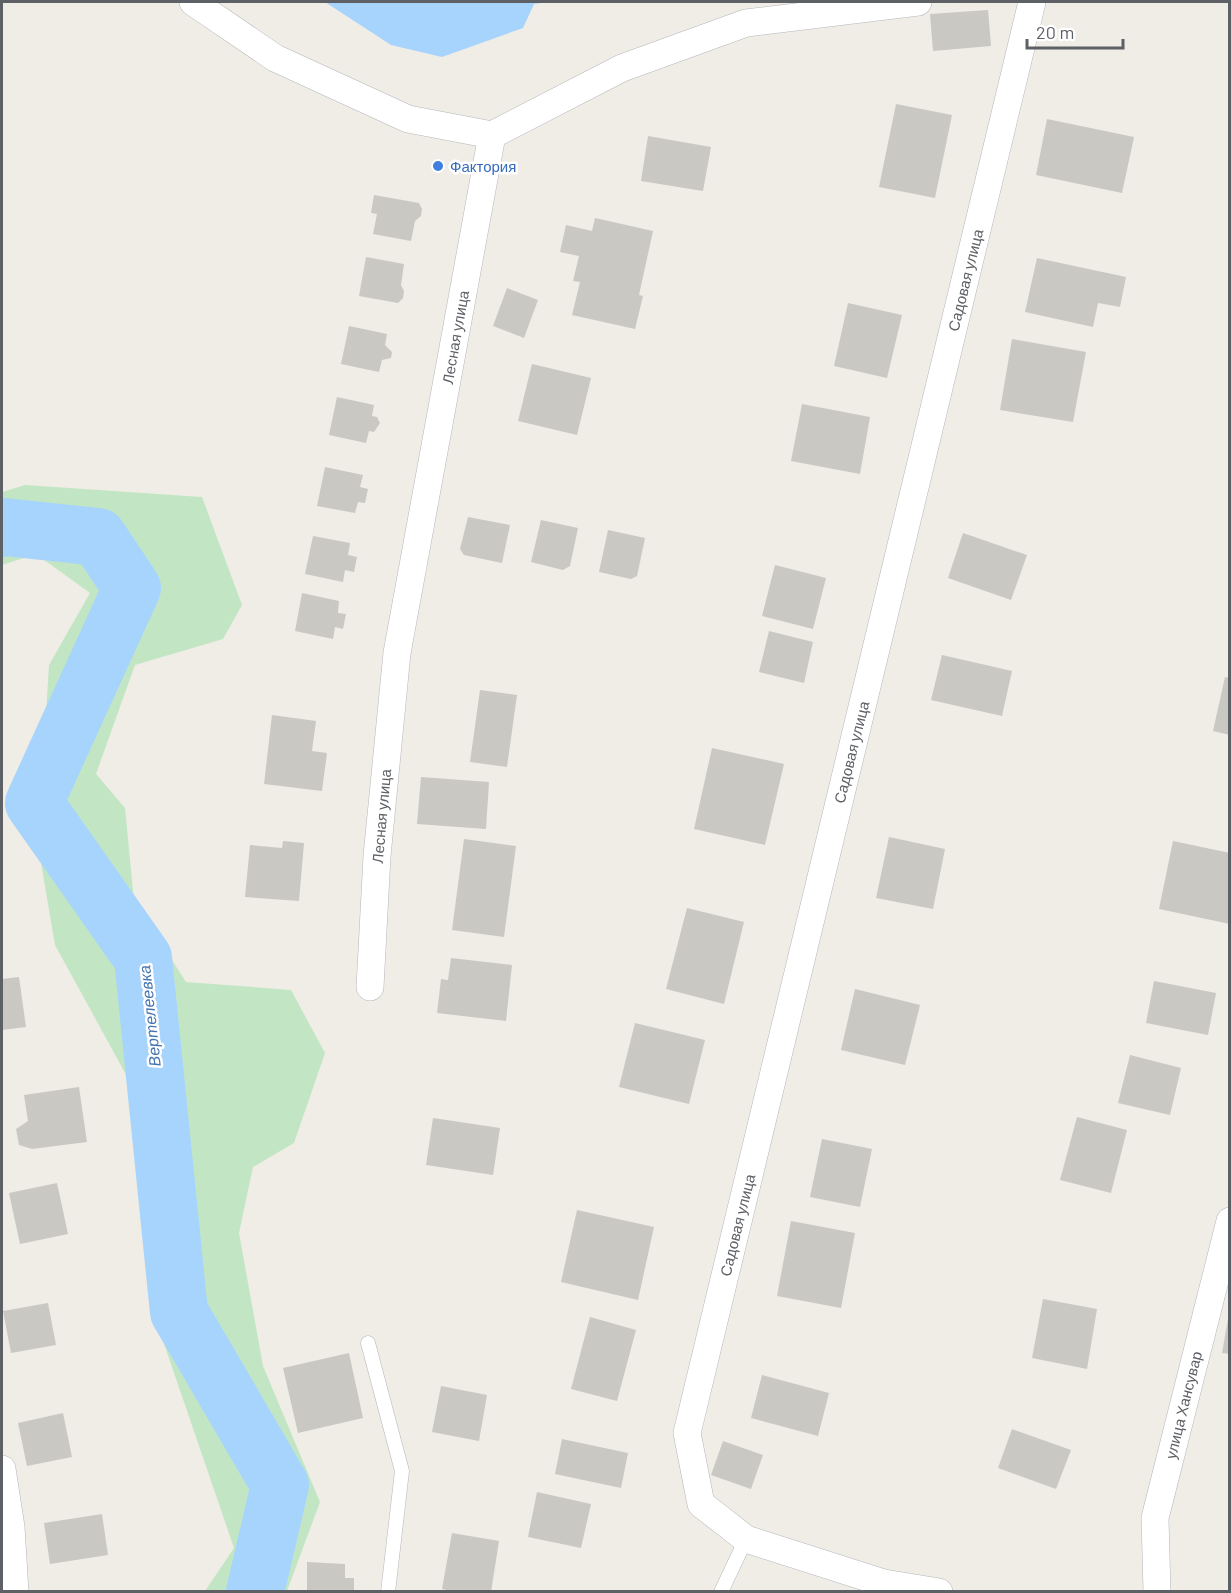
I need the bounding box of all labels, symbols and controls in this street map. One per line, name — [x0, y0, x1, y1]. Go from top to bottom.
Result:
scale bar — [1027, 12, 1123, 50]
text: 20 m — [1036, 21, 1074, 43]
place label: Фактория — [450, 157, 516, 175]
marker: Фактория — [431, 159, 445, 173]
street label: Садовая улица — [944, 226, 987, 333]
street label: Лесная улица — [438, 288, 472, 385]
street label: Садовая улица — [830, 698, 873, 805]
street label: Лесная улица — [368, 767, 394, 864]
water label: Вертелеевка — [134, 964, 164, 1068]
street label: Садовая улица — [716, 1171, 759, 1278]
street label: улица Хансувар — [1161, 1349, 1205, 1461]

